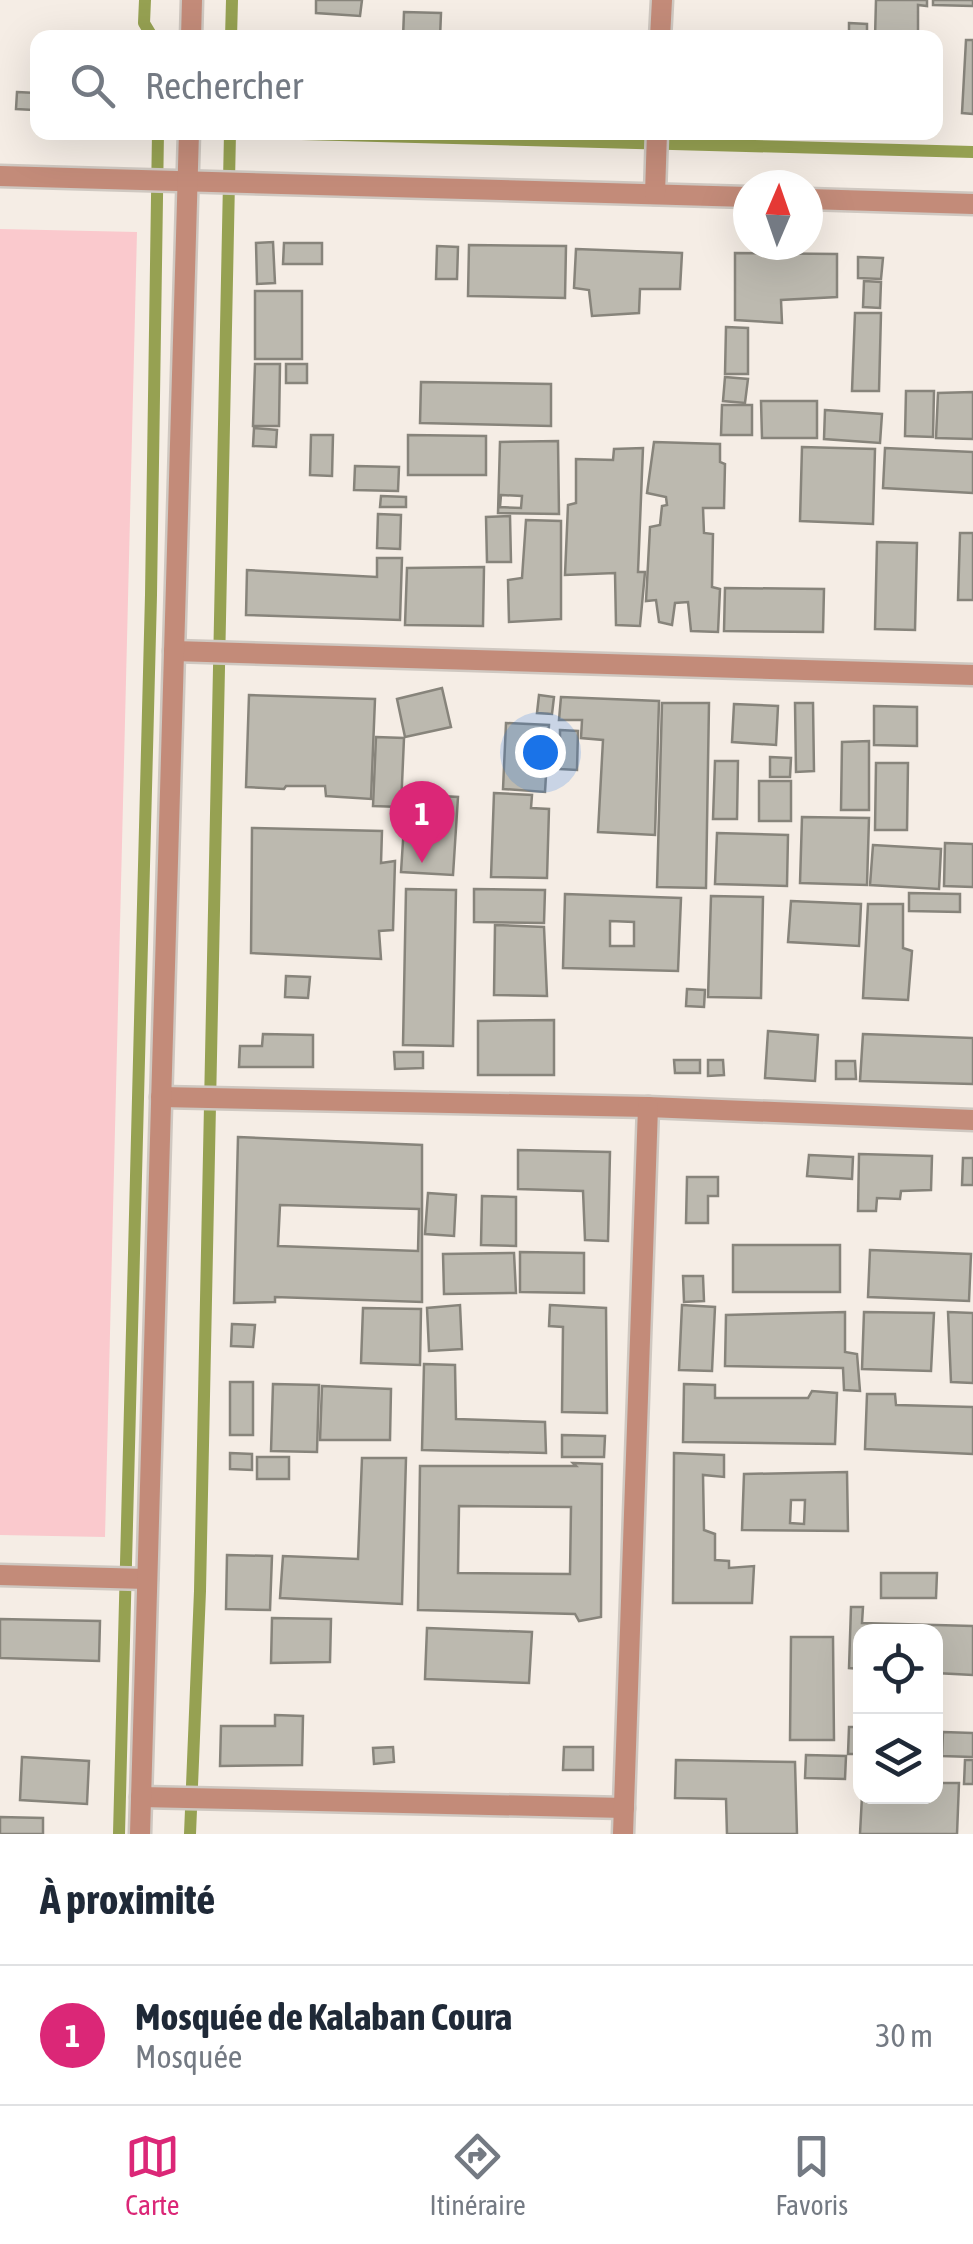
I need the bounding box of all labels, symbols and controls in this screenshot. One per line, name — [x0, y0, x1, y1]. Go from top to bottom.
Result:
search box — [30, 30, 943, 140]
icon: search — [65, 58, 120, 113]
text: Rechercher — [145, 64, 303, 107]
north arrow — [733, 170, 823, 260]
your location — [515, 727, 566, 778]
pin: 1 — [390, 780, 454, 863]
map controls — [853, 1624, 943, 1804]
button: locate — [853, 1624, 943, 1714]
button: layers — [853, 1714, 943, 1804]
text: À proximité — [40, 1875, 215, 1923]
text: Mosquée de Kalaban Coura — [135, 1995, 512, 2038]
text: 1 — [65, 2017, 80, 2054]
text: 30 m — [875, 2017, 933, 2054]
text: Mosquée — [135, 2038, 242, 2075]
tab: Carte — [125, 2129, 180, 2221]
tab: Itinéraire — [430, 2129, 526, 2221]
tab: Favoris — [775, 2129, 848, 2221]

